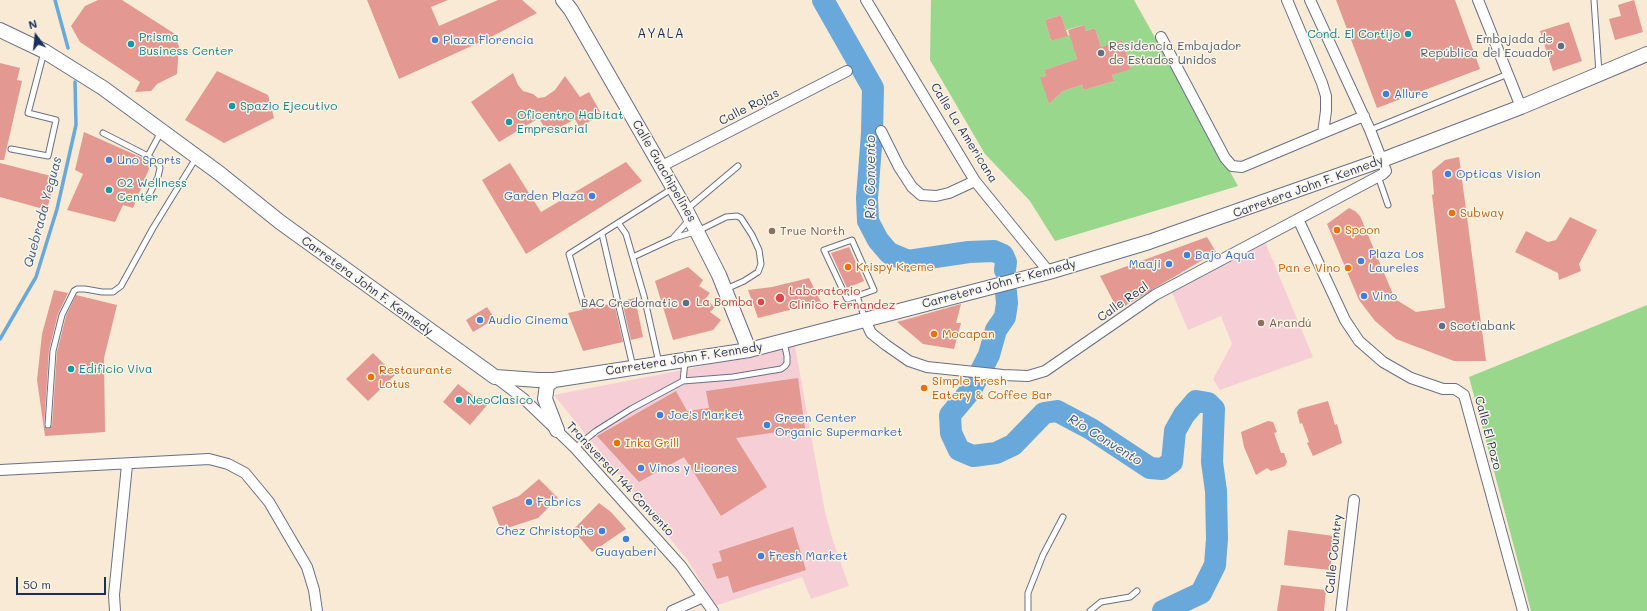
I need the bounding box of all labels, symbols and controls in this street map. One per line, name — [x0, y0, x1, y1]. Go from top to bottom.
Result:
north arrow — [16, 16, 56, 56]
text: N — [27, 16, 39, 32]
district label: AYALA — [637, 26, 685, 42]
place label: Cond. El Cortijo — [1307, 27, 1400, 41]
marker: Cond. El Cortijo — [1403, 29, 1413, 39]
place label: Prisma Business Center — [139, 30, 233, 58]
place label: Embajada de República del Ecuador — [1421, 32, 1553, 60]
place label: Plaza Florencia — [443, 33, 534, 47]
marker: Plaza Florencia — [430, 35, 440, 45]
marker: Prisma Business Center — [126, 39, 136, 49]
place label: Residencia Embajador de Estados Unidos — [1109, 39, 1241, 67]
marker: Embajada de República del Ecuador — [1556, 41, 1566, 51]
marker: Residencia Embajador de Estados Unidos — [1096, 48, 1106, 58]
street label: Calle La Americana — [928, 81, 1000, 185]
street label: Calle Rojas — [717, 86, 781, 128]
place label: Allure — [1394, 87, 1428, 101]
marker: Allure — [1381, 89, 1391, 99]
place label: Spazio Ejecutivo — [240, 99, 337, 113]
marker: Spazio Ejecutivo — [227, 101, 237, 111]
place label: Oficentro Habitat Empresarial — [517, 108, 624, 136]
marker: Oficentro Habitat Empresarial — [504, 117, 514, 127]
street label: Calle Guachipelines — [629, 118, 699, 224]
water label: Río Convento — [863, 135, 879, 219]
place label: Uno Sports — [117, 153, 181, 167]
street label: Carretera John F. Kennedy — [1231, 153, 1385, 221]
water label: Quebrada Yeguas — [21, 155, 65, 269]
marker: Uno Sports — [104, 155, 114, 165]
place label: Opticas Vision — [1456, 167, 1541, 181]
marker: Opticas Vision — [1443, 169, 1453, 179]
place label: O2 Wellness Center — [117, 176, 187, 204]
marker: O2 Wellness Center — [104, 185, 114, 195]
place label: Garden Plaza — [504, 189, 584, 203]
marker: Garden Plaza — [587, 191, 597, 201]
place label: Subway — [1460, 206, 1504, 220]
marker: Subway — [1447, 208, 1457, 218]
place label: Spoon — [1345, 223, 1380, 237]
place label: True North — [780, 224, 845, 238]
marker: Spoon — [1332, 225, 1342, 235]
marker: True North — [767, 226, 777, 236]
street label: Carretera John F. Kennedy — [299, 234, 435, 338]
place label: Plaza Los Laureles — [1369, 247, 1424, 275]
place label: Bajo Aqua — [1195, 248, 1255, 262]
marker: Bajo Aqua — [1182, 250, 1192, 260]
marker: Plaza Los Laureles — [1356, 256, 1366, 266]
street label: Carretera John F. Kennedy — [920, 257, 1078, 311]
place label: Maaji — [1129, 257, 1161, 271]
marker: Maaji — [1164, 259, 1174, 269]
place label: Krispy Kreme — [856, 260, 934, 274]
place label: Pan e Vino — [1278, 261, 1340, 275]
marker: Krispy Kreme — [843, 262, 853, 272]
marker: Pan e Vino — [1343, 263, 1353, 273]
street label: Calle Real — [1095, 279, 1151, 325]
place label: Laboratorio Clínico Fernandez — [789, 284, 895, 312]
place label: Vino — [1372, 289, 1397, 303]
marker: Vino — [1359, 291, 1369, 301]
marker: Laboratorio Clínico Fernandez — [774, 292, 786, 304]
place label: La Bomba — [696, 295, 753, 309]
place label: BAC Credomatic — [581, 296, 678, 310]
marker: La Bomba — [756, 297, 766, 307]
marker: BAC Credomatic — [681, 298, 691, 308]
place label: Audio Cinema — [488, 313, 568, 327]
marker: Audio Cinema — [475, 315, 485, 325]
place label: Arandú — [1269, 316, 1312, 330]
marker: Arandú — [1256, 318, 1266, 328]
place label: Scotiabank — [1450, 319, 1515, 333]
marker: Scotiabank — [1437, 321, 1447, 331]
place label: Mocapan — [942, 327, 995, 341]
marker: Mocapan — [929, 329, 939, 339]
street label: Carretera John F. Kennedy — [604, 339, 764, 379]
place label: Edificio Viva — [79, 362, 152, 376]
place label: Restaurante Lotus — [379, 363, 452, 391]
marker: Edificio Viva — [66, 364, 76, 374]
marker: Restaurante Lotus — [366, 372, 376, 382]
place label: Simple Fresh Eatery & Coffee Bar — [932, 374, 1052, 402]
marker: Simple Fresh Eatery & Coffee Bar — [919, 383, 929, 393]
place label: NeoClasico — [467, 393, 533, 407]
marker: NeoClasico — [454, 395, 464, 405]
street label: Calle El Pozo — [1471, 395, 1505, 471]
place label: Joe's Market — [668, 408, 744, 422]
marker: Joe's Market — [655, 410, 665, 420]
place label: Green Center Organic Supermarket — [775, 411, 902, 439]
water label: Río Convento — [1065, 411, 1145, 469]
street label: Transversal 144 Convento — [563, 419, 677, 539]
marker: Green Center Organic Supermarket — [762, 420, 772, 430]
place label: Inka Grill — [625, 436, 679, 450]
marker: Inka Grill — [612, 438, 622, 448]
place label: Vinos y Licores — [649, 461, 737, 475]
marker: Vinos y Licores — [636, 463, 646, 473]
place label: Fabrics — [537, 495, 581, 509]
marker: Fabrics — [524, 497, 534, 507]
street label: Calle Country — [1323, 514, 1345, 594]
place label: Chez Christophe — [496, 524, 594, 538]
marker: Chez Christophe — [597, 526, 607, 536]
marker: Guayaberi — [621, 534, 631, 544]
place label: Guayaberi — [595, 545, 657, 559]
place label: Fresh Market — [769, 549, 848, 563]
marker: Fresh Market — [756, 551, 766, 561]
scale bar — [18, 569, 108, 595]
text: 50 m — [23, 576, 51, 592]

